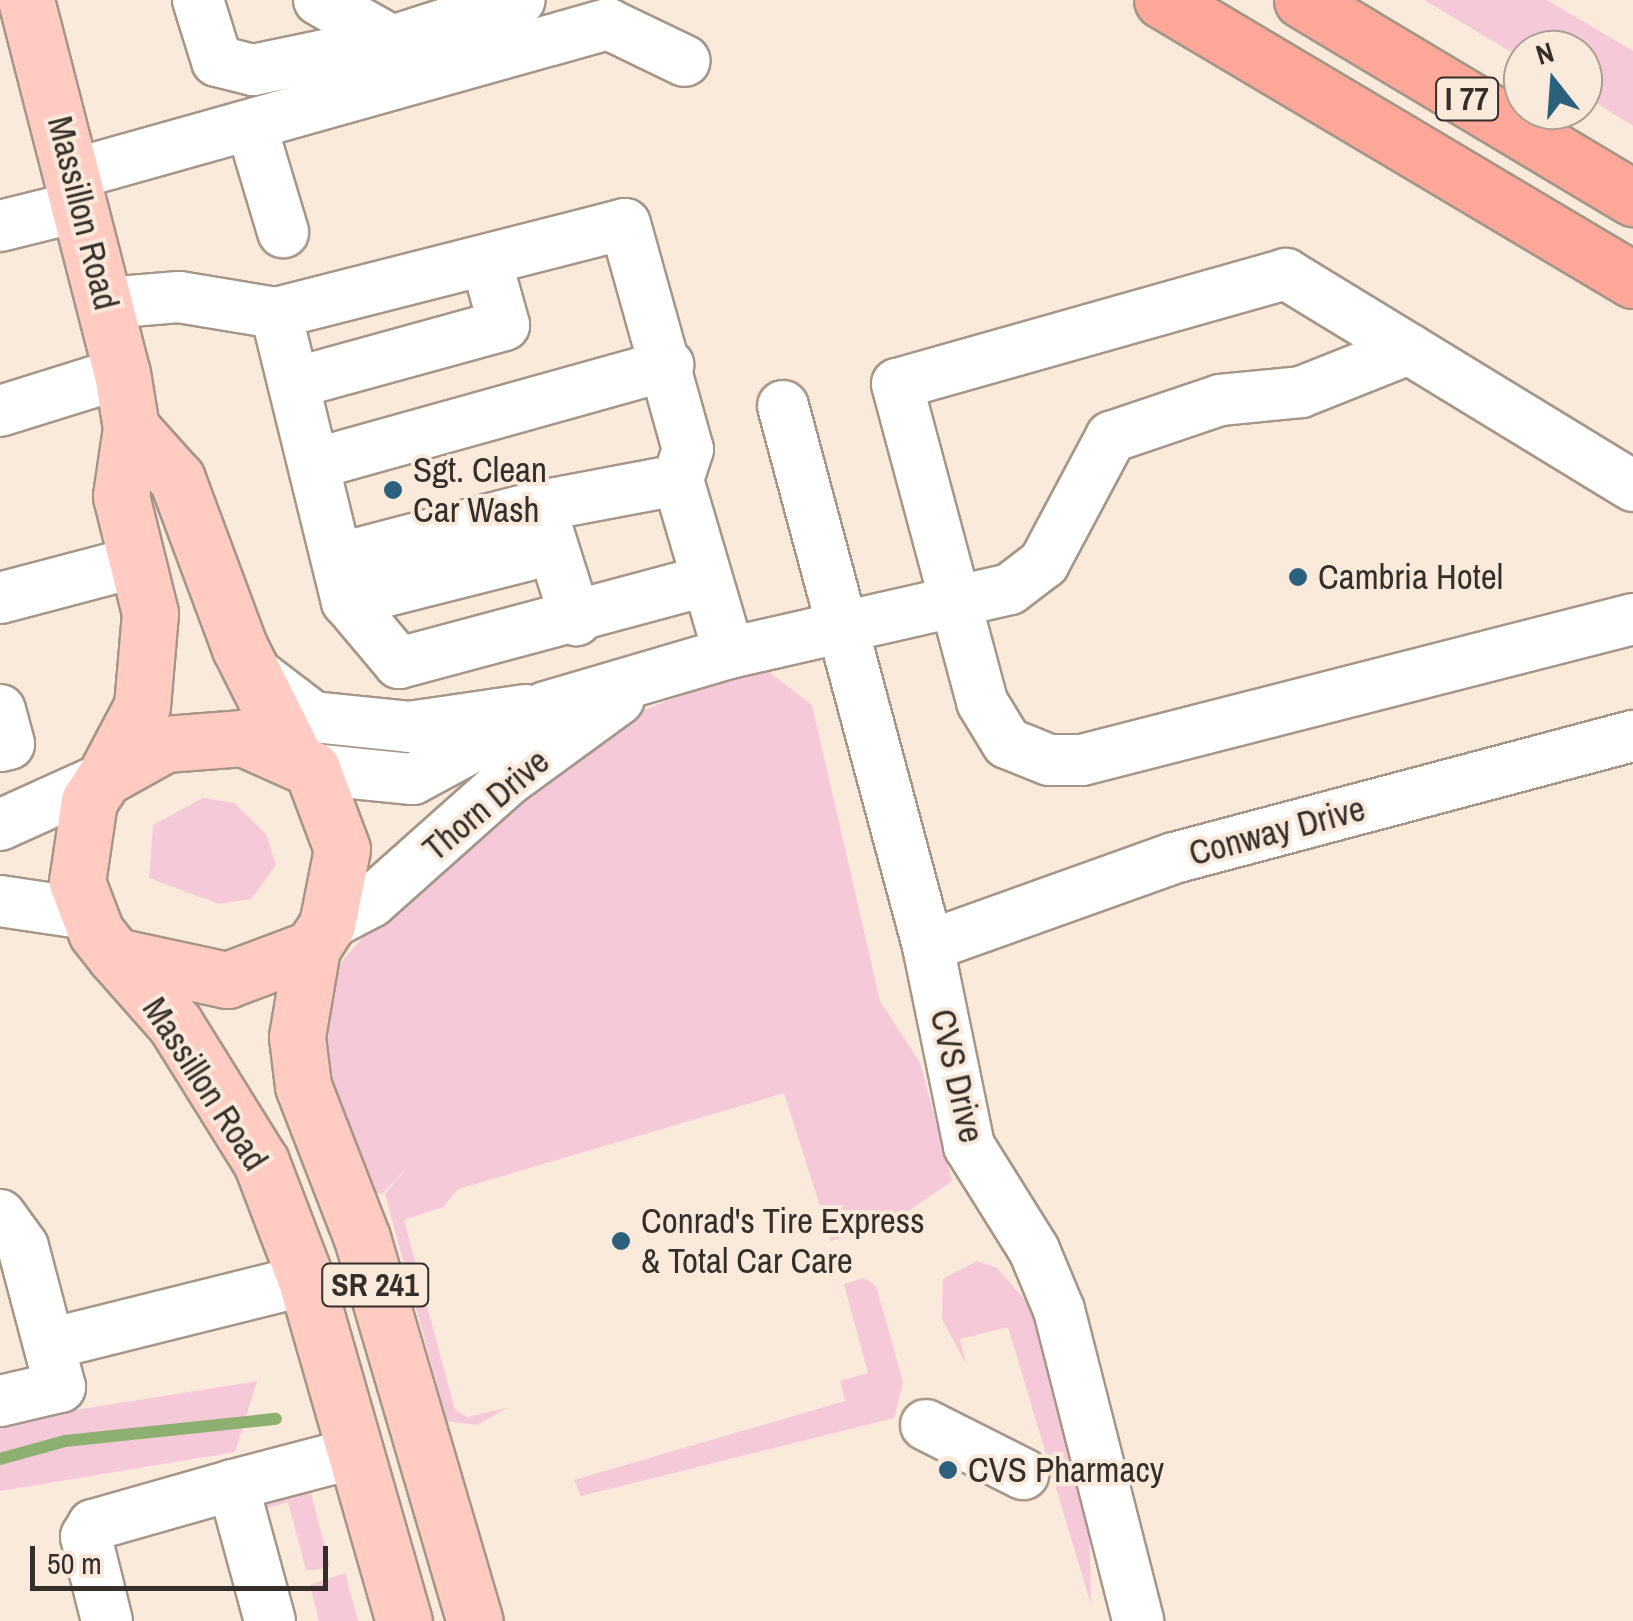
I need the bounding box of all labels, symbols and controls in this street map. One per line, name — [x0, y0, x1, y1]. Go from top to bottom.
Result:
north arrow — [1503, 30, 1603, 130]
text: N — [1531, 33, 1558, 74]
road number: I 77 — [1434, 72, 1500, 126]
street label: Massillon Road — [39, 112, 127, 314]
place label: Sgt. Clean Car Wash — [413, 449, 547, 531]
marker: Sgt. Clean Car Wash — [382, 479, 404, 501]
place label: Cambria Hotel — [1318, 556, 1503, 598]
marker: Cambria Hotel — [1287, 566, 1309, 588]
street label: Thorn Drive — [414, 740, 558, 870]
street label: Conway Drive — [1185, 787, 1369, 875]
street label: Massillon Road — [134, 990, 276, 1178]
street label: CVS Drive — [921, 1005, 993, 1147]
place label: Conrad's Tire Express & Total Car Care — [641, 1200, 925, 1282]
marker: Conrad's Tire Express & Total Car Care — [610, 1230, 632, 1252]
road number: SR 241 — [320, 1258, 430, 1312]
place label: CVS Pharmacy — [968, 1449, 1164, 1491]
marker: CVS Pharmacy — [937, 1459, 959, 1481]
scale bar — [35, 1526, 332, 1588]
text: 50 m — [47, 1543, 102, 1583]

